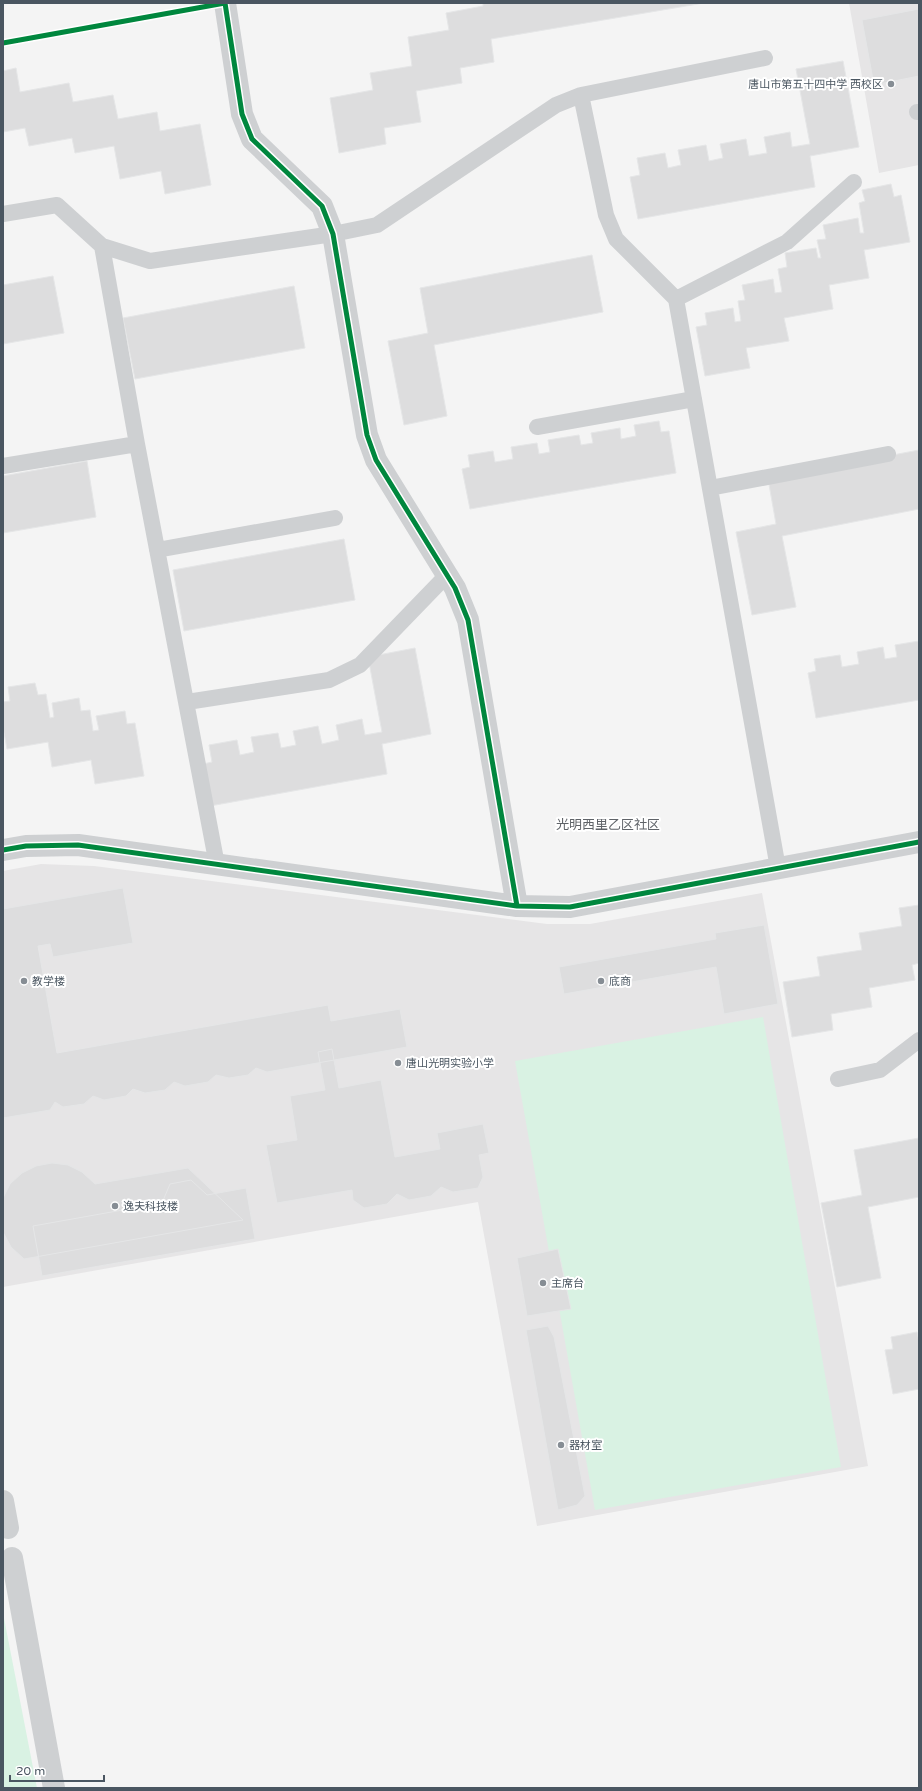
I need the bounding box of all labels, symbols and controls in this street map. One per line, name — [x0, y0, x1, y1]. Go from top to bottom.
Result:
place label: 唐山市第五十四中学 西校区 — [748, 78, 883, 91]
marker: 唐山市第五十四中学 西校区 — [886, 79, 896, 89]
district label: 光明西里乙区社区 — [556, 817, 660, 833]
place label: 教学楼 — [32, 975, 65, 988]
place label: 底商 — [609, 975, 631, 988]
marker: 教学楼 — [19, 976, 29, 986]
marker: 底商 — [596, 976, 606, 986]
place label: 唐山光明实验小学 — [406, 1057, 494, 1070]
marker: 唐山光明实验小学 — [393, 1058, 403, 1068]
place label: 逸夫科技楼 — [123, 1200, 178, 1213]
marker: 逸夫科技楼 — [110, 1201, 120, 1211]
place label: 主席台 — [551, 1277, 584, 1290]
marker: 主席台 — [538, 1278, 548, 1288]
place label: 器材室 — [569, 1439, 602, 1452]
marker: 器材室 — [556, 1440, 566, 1450]
scale bar — [10, 1757, 104, 1783]
text: 20 m — [16, 1764, 45, 1778]

